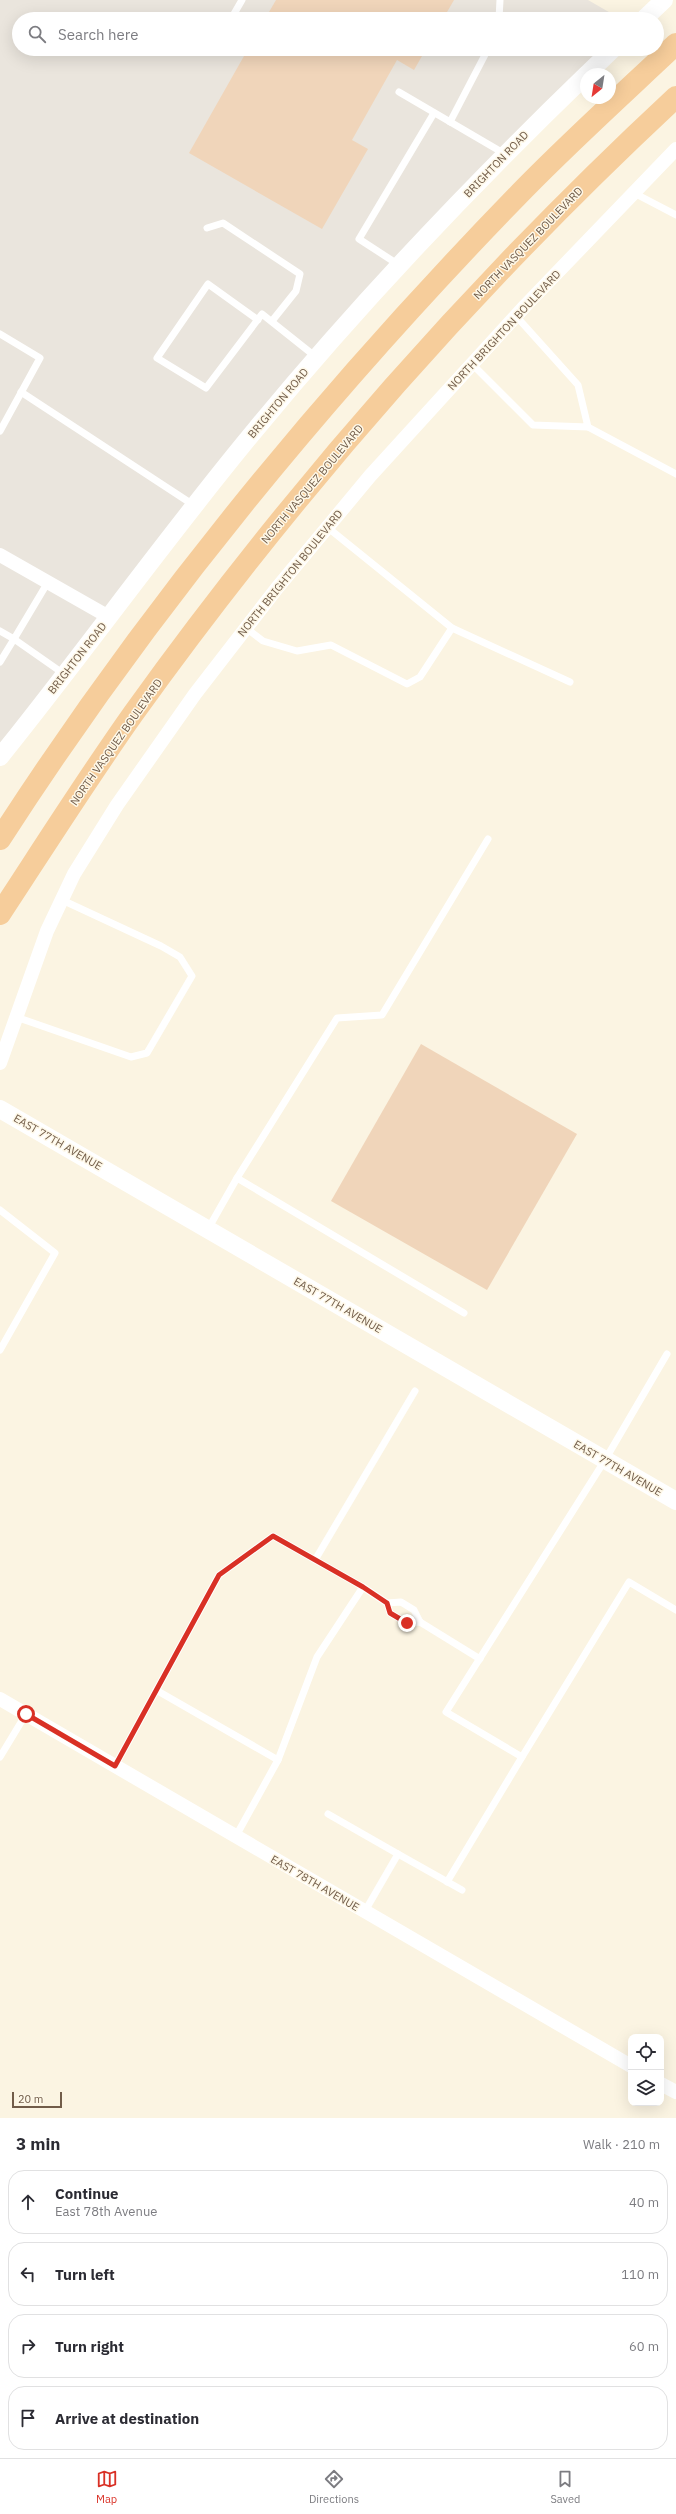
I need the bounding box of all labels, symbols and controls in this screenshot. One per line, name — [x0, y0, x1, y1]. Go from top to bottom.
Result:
search box — [12, 12, 664, 56]
icon: search — [26, 23, 48, 45]
text: Search here — [58, 25, 138, 44]
north arrow — [580, 68, 616, 104]
street label: BRIGHTON ROAD — [461, 128, 531, 200]
street label: NORTH VASQUEZ BOULEVARD — [470, 184, 586, 302]
street label: NORTH BRIGHTON BOULEVARD — [445, 267, 563, 393]
street label: BRIGHTON ROAD — [245, 365, 311, 441]
street label: NORTH VASQUEZ BOULEVARD — [258, 422, 366, 546]
street label: NORTH BRIGHTON BOULEVARD — [234, 507, 346, 639]
street label: BRIGHTON ROAD — [45, 619, 109, 697]
street label: NORTH VASQUEZ BOULEVARD — [67, 676, 165, 808]
street label: EAST 77TH AVENUE — [11, 1111, 105, 1173]
street label: EAST 77TH AVENUE — [291, 1274, 385, 1336]
street label: EAST 77TH AVENUE — [571, 1437, 665, 1499]
route end — [398, 1614, 416, 1632]
route start — [17, 1705, 35, 1723]
street label: EAST 78TH AVENUE — [268, 1852, 362, 1914]
map controls — [628, 2034, 664, 2106]
button: locate — [628, 2034, 664, 2070]
button: layers — [628, 2070, 664, 2106]
scale bar — [12, 2090, 62, 2109]
text: 20 m — [18, 2092, 43, 2106]
text: 3 min — [16, 2133, 60, 2155]
text: Walk · 210 m — [583, 2136, 660, 2153]
text: Continue — [55, 2184, 119, 2203]
icon: ahead — [17, 2191, 39, 2213]
text: 40 m — [629, 2194, 659, 2211]
text: East 78th Avenue — [55, 2203, 157, 2220]
icon: left — [17, 2263, 39, 2285]
text: Turn left — [55, 2265, 115, 2284]
text: 110 m — [621, 2266, 659, 2283]
icon: right — [17, 2335, 39, 2357]
text: Turn right — [55, 2337, 124, 2356]
text: 60 m — [629, 2338, 659, 2355]
icon: arrive — [17, 2407, 39, 2429]
text: Arrive at destination — [55, 2409, 199, 2428]
tab: Map — [96, 2468, 118, 2506]
tab: Directions — [309, 2468, 359, 2506]
tab: Saved — [550, 2468, 580, 2506]

